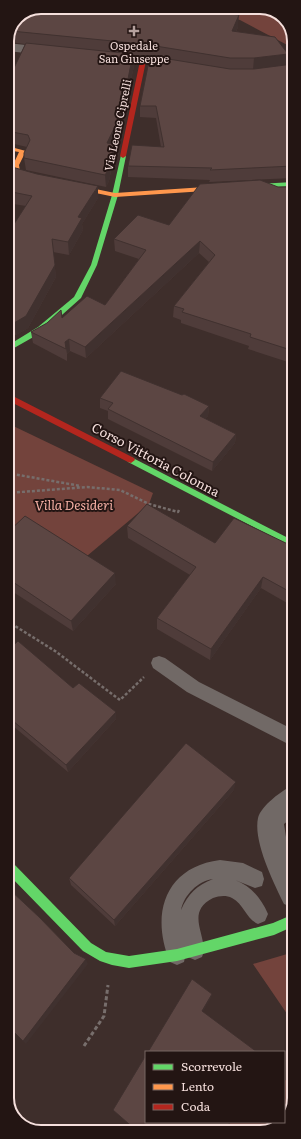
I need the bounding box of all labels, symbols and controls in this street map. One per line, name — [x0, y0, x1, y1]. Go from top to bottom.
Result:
marker: Ospedale San Giuseppe — [128, 25, 140, 37]
place label: Ospedale San Giuseppe — [99, 37, 169, 66]
street label: Via Leone Ciprelli — [99, 77, 135, 172]
street label: Corso Vittoria Colonna — [89, 417, 223, 501]
park label: Villa Desideri — [35, 495, 113, 514]
legend — [145, 1051, 285, 1123]
text: Scorrevole — [181, 1057, 242, 1075]
text: Lento — [181, 1077, 214, 1095]
text: Coda — [181, 1097, 211, 1115]

